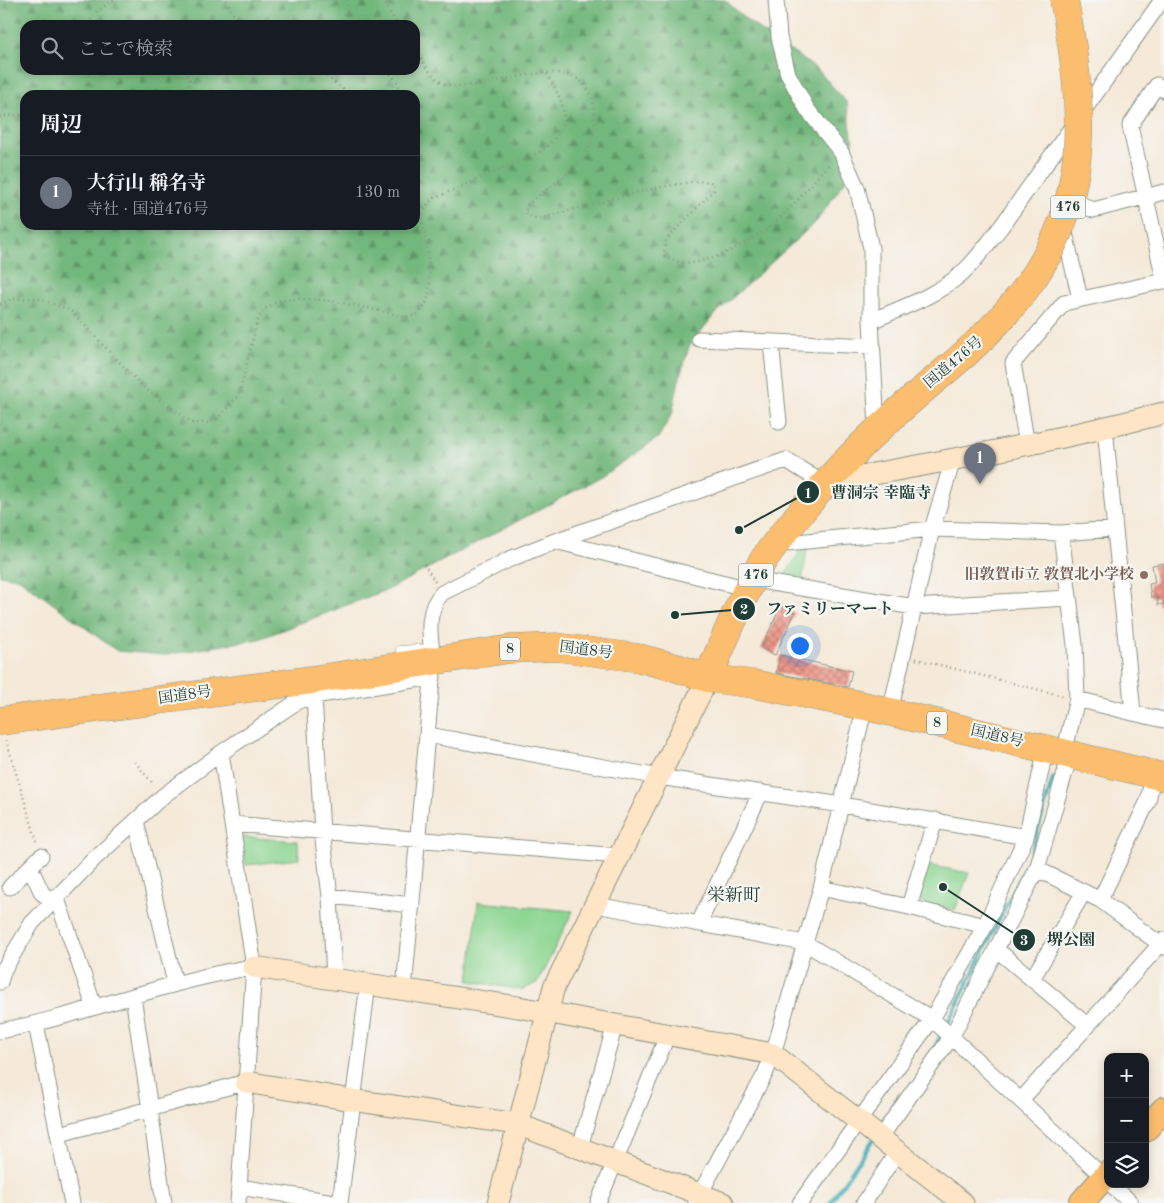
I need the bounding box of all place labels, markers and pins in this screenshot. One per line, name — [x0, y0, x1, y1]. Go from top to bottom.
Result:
pin: 1 — [964, 443, 996, 484]
callout: 曹洞宗 幸臨寺 — [795, 477, 941, 508]
place label: 旧敦賀市立 敦賀北小学校 — [965, 566, 1134, 583]
marker: 旧敦賀市立 敦賀北小学校 — [1138, 569, 1150, 581]
callout: ファミリーマート — [731, 593, 904, 624]
callout: 堺公園 — [1012, 924, 1105, 955]

